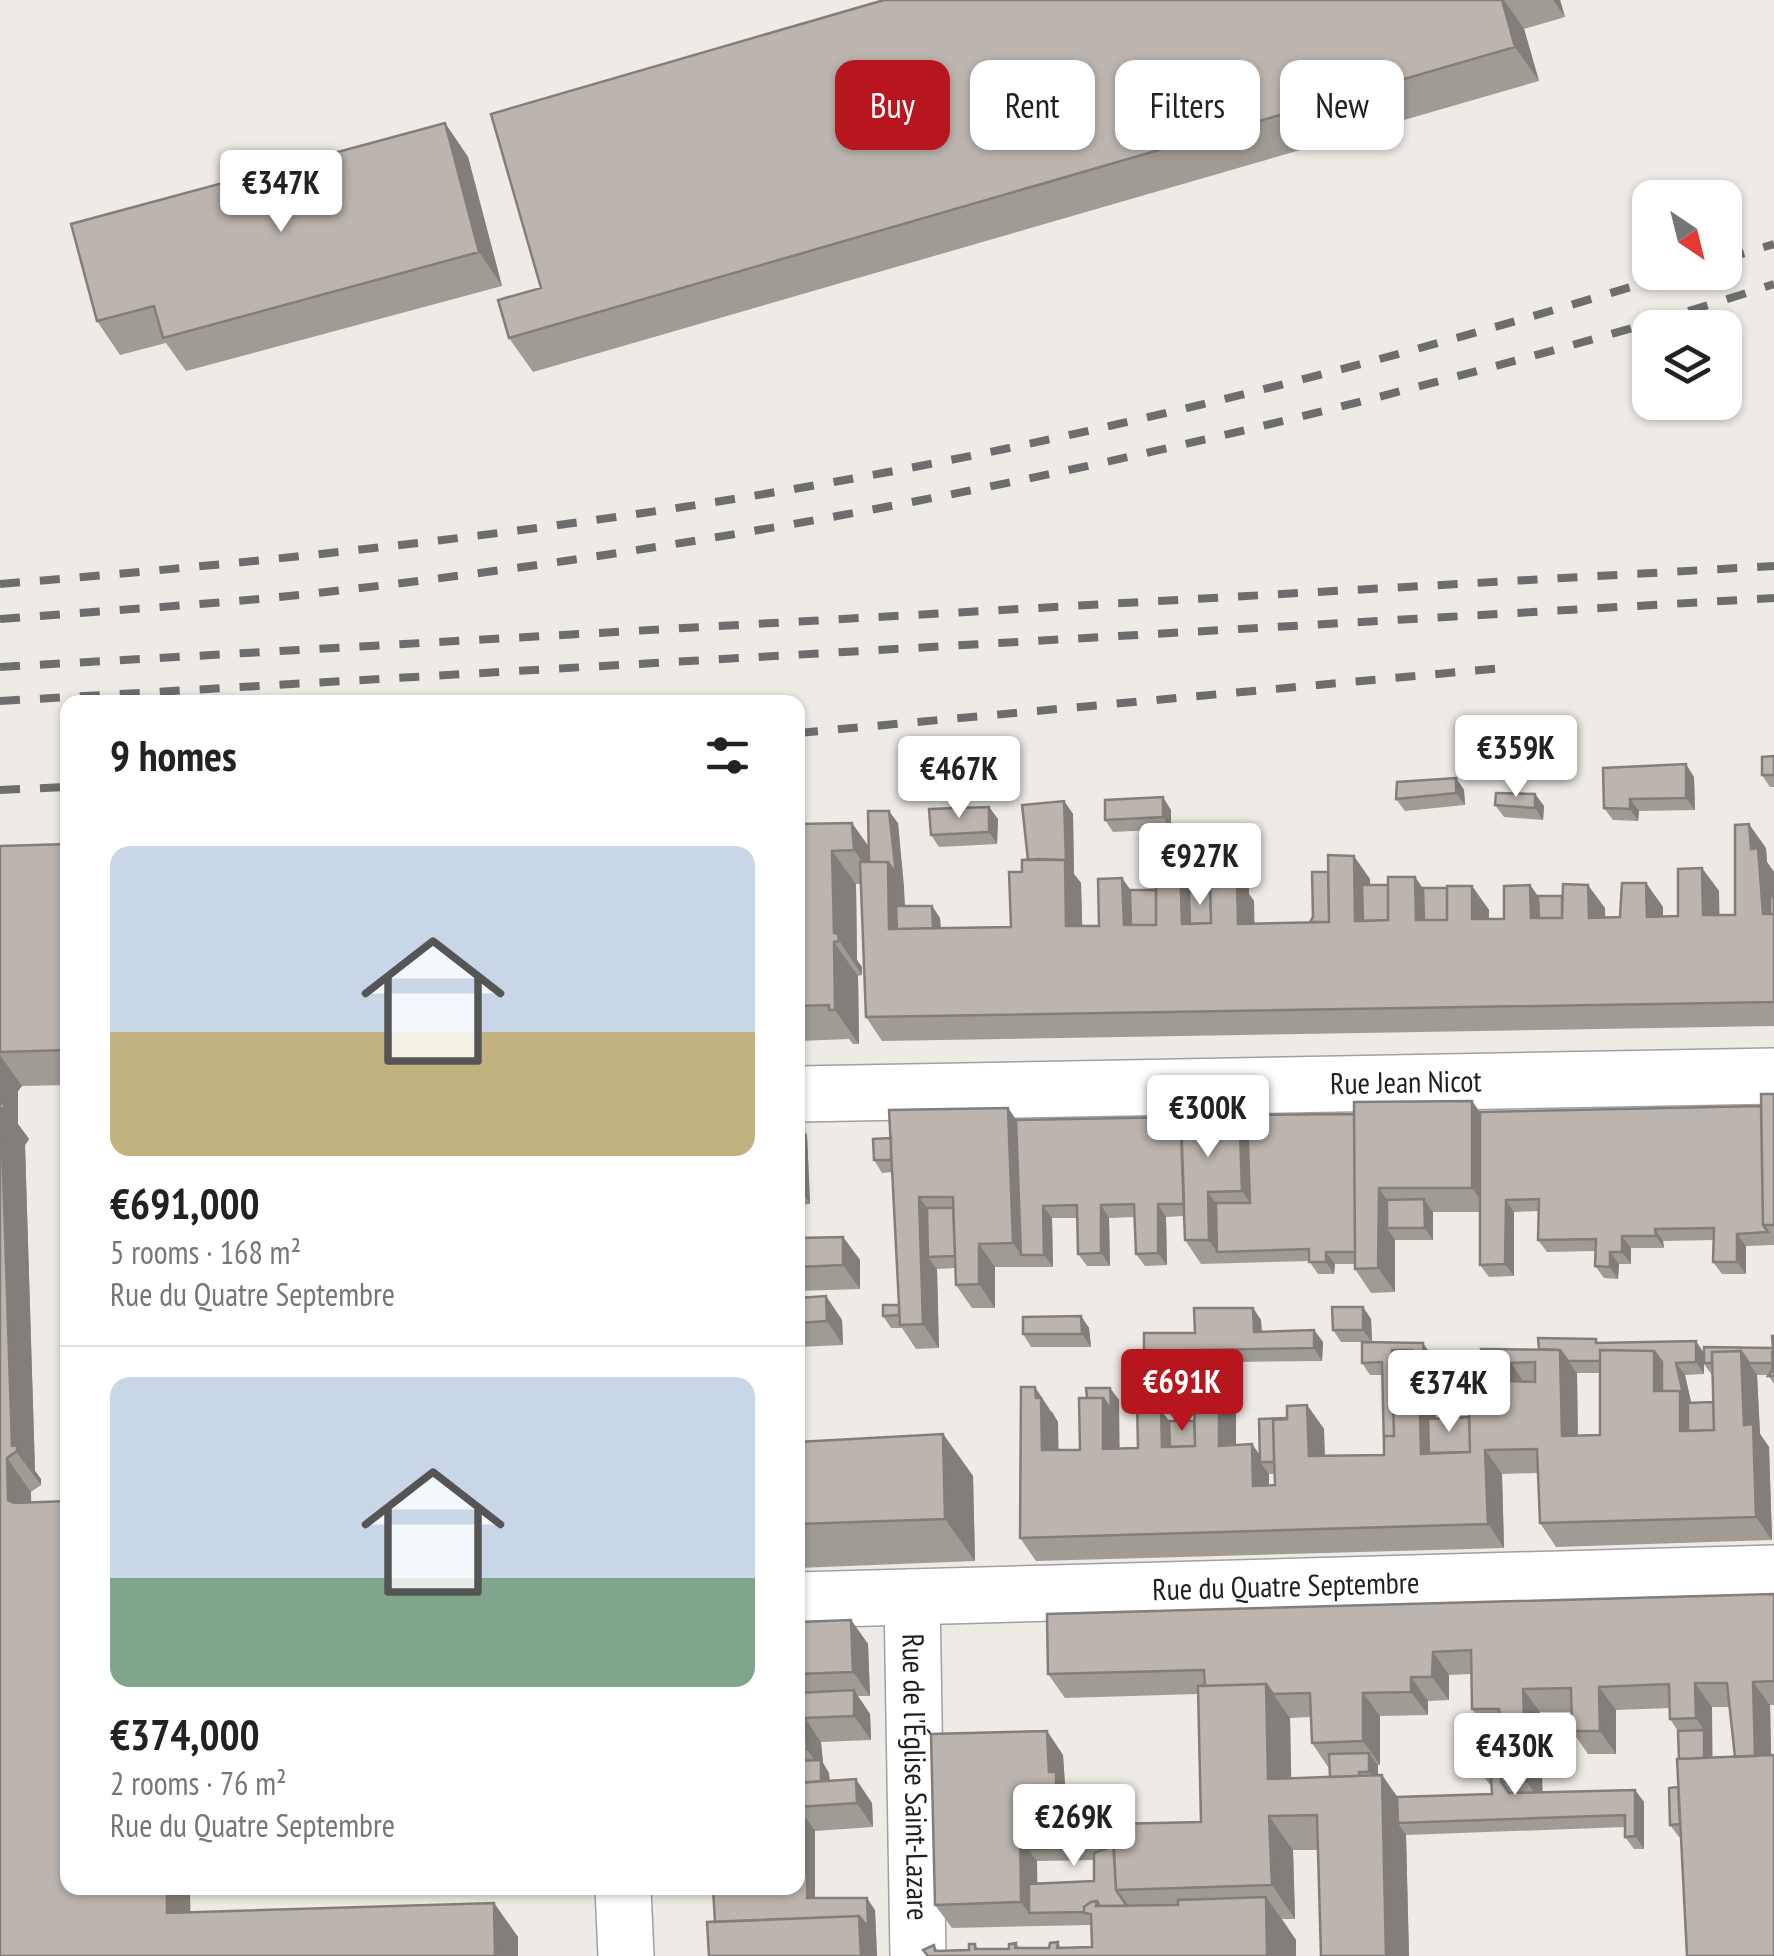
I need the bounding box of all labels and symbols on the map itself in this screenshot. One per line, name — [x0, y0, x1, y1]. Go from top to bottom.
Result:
pin: €347K — [211, 150, 351, 235]
north arrow — [1632, 180, 1742, 290]
pin: €359K — [1446, 715, 1586, 800]
pin: €467K — [889, 736, 1029, 821]
pin: €927K — [1130, 823, 1270, 908]
street label: Rue Jean Nicot — [1330, 1060, 1483, 1102]
pin: €300K — [1138, 1075, 1278, 1160]
pin: €691K — [1112, 1349, 1252, 1434]
pin: €374K — [1379, 1350, 1519, 1435]
street label: Rue du Quatre Septembre — [1152, 1562, 1420, 1608]
street label: Rue de l'Église Saint-Lazare — [895, 1633, 938, 1921]
pin: €430K — [1445, 1713, 1585, 1798]
pin: €269K — [1004, 1784, 1144, 1869]

